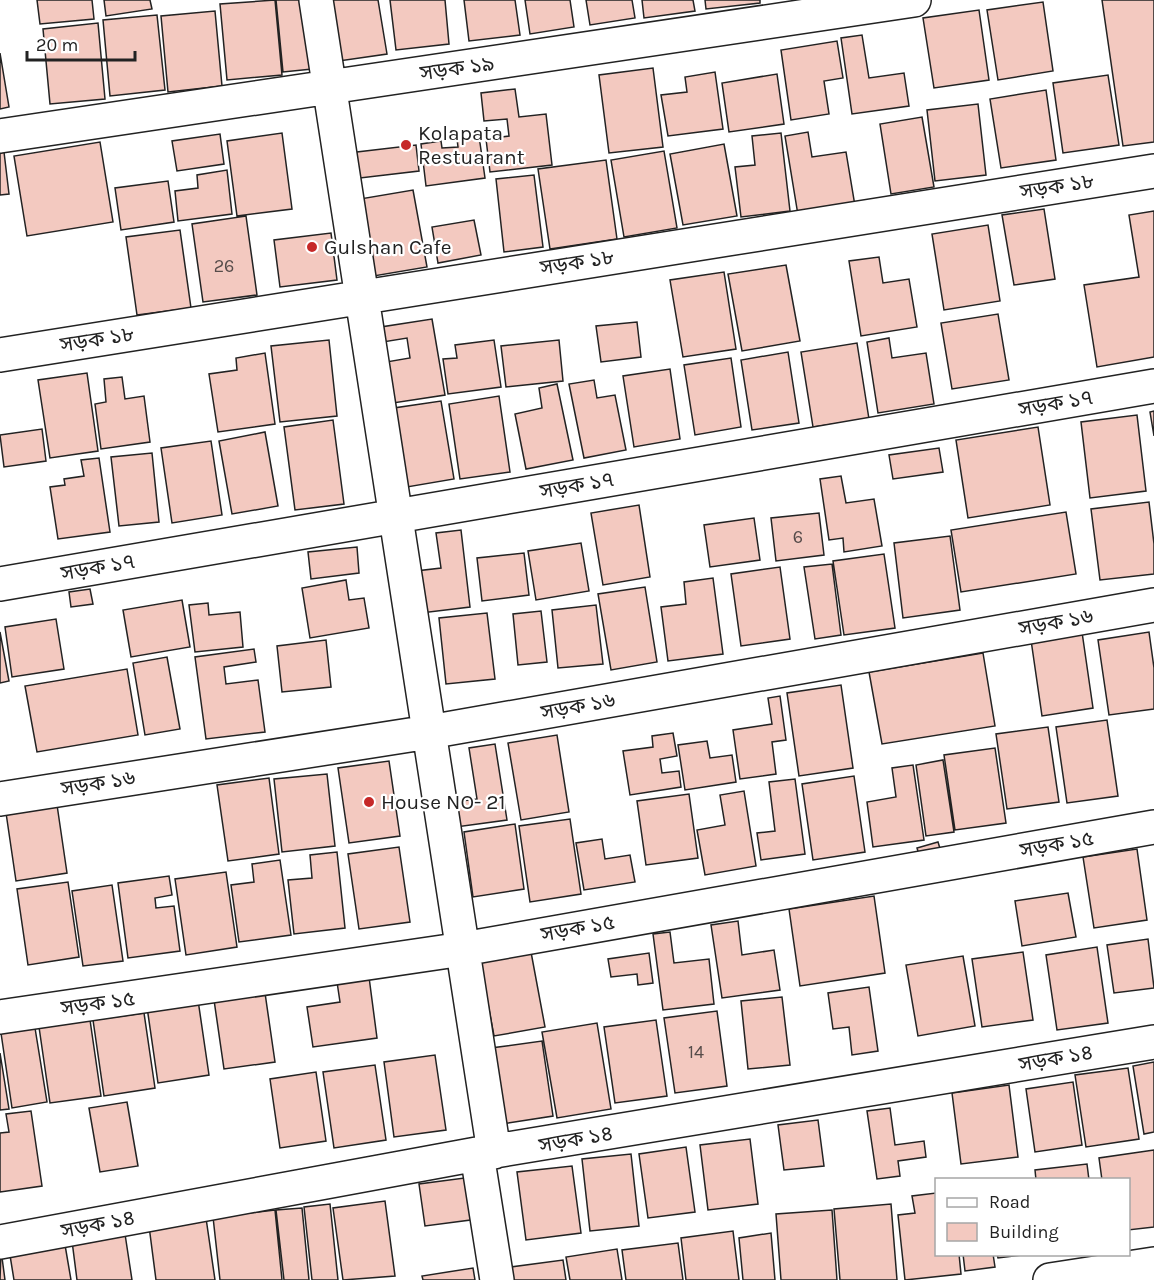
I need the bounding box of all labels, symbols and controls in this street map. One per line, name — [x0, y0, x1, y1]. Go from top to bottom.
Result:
scale bar — [27, 24, 135, 62]
text: 20 m — [36, 34, 78, 56]
street label: সড়ক ১৯ — [417, 51, 496, 85]
place label: Kolapata Restuarant — [418, 121, 525, 169]
marker: Kolapata Restuarant — [399, 138, 413, 152]
street label: সড়ক ১৮ — [1017, 168, 1096, 204]
place label: Gulshan Cafe — [324, 235, 451, 259]
marker: Gulshan Cafe — [305, 240, 319, 254]
street label: সড়ক ১৮ — [537, 244, 616, 280]
house number: 26 — [214, 255, 234, 277]
street label: সড়ক ১৮ — [57, 321, 136, 357]
street label: সড়ক ১৭ — [1016, 385, 1095, 421]
street label: সড়ক ১৭ — [537, 467, 616, 503]
house number: 6 — [793, 526, 803, 548]
street label: সড়ক ১৭ — [58, 549, 137, 585]
street label: সড়ক ১৬ — [1016, 604, 1095, 640]
street label: সড়ক ১৬ — [538, 688, 617, 724]
street label: সড়ক ১৬ — [58, 765, 137, 801]
place label: House NO- 21 — [381, 790, 505, 814]
marker: House NO- 21 — [362, 795, 376, 809]
street label: সড়ক ১৫ — [1017, 826, 1096, 862]
street label: সড়ক ১৫ — [538, 910, 617, 946]
street label: সড়ক ১৫ — [58, 986, 137, 1020]
street label: সড়ক ১৪ — [1016, 1040, 1095, 1076]
house number: 14 — [688, 1041, 704, 1063]
street label: সড়ক ১৪ — [536, 1121, 615, 1157]
legend — [935, 1178, 1130, 1256]
text: Road — [989, 1191, 1030, 1213]
street label: সড়ক ১৪ — [58, 1205, 137, 1243]
text: Building — [989, 1221, 1059, 1243]

